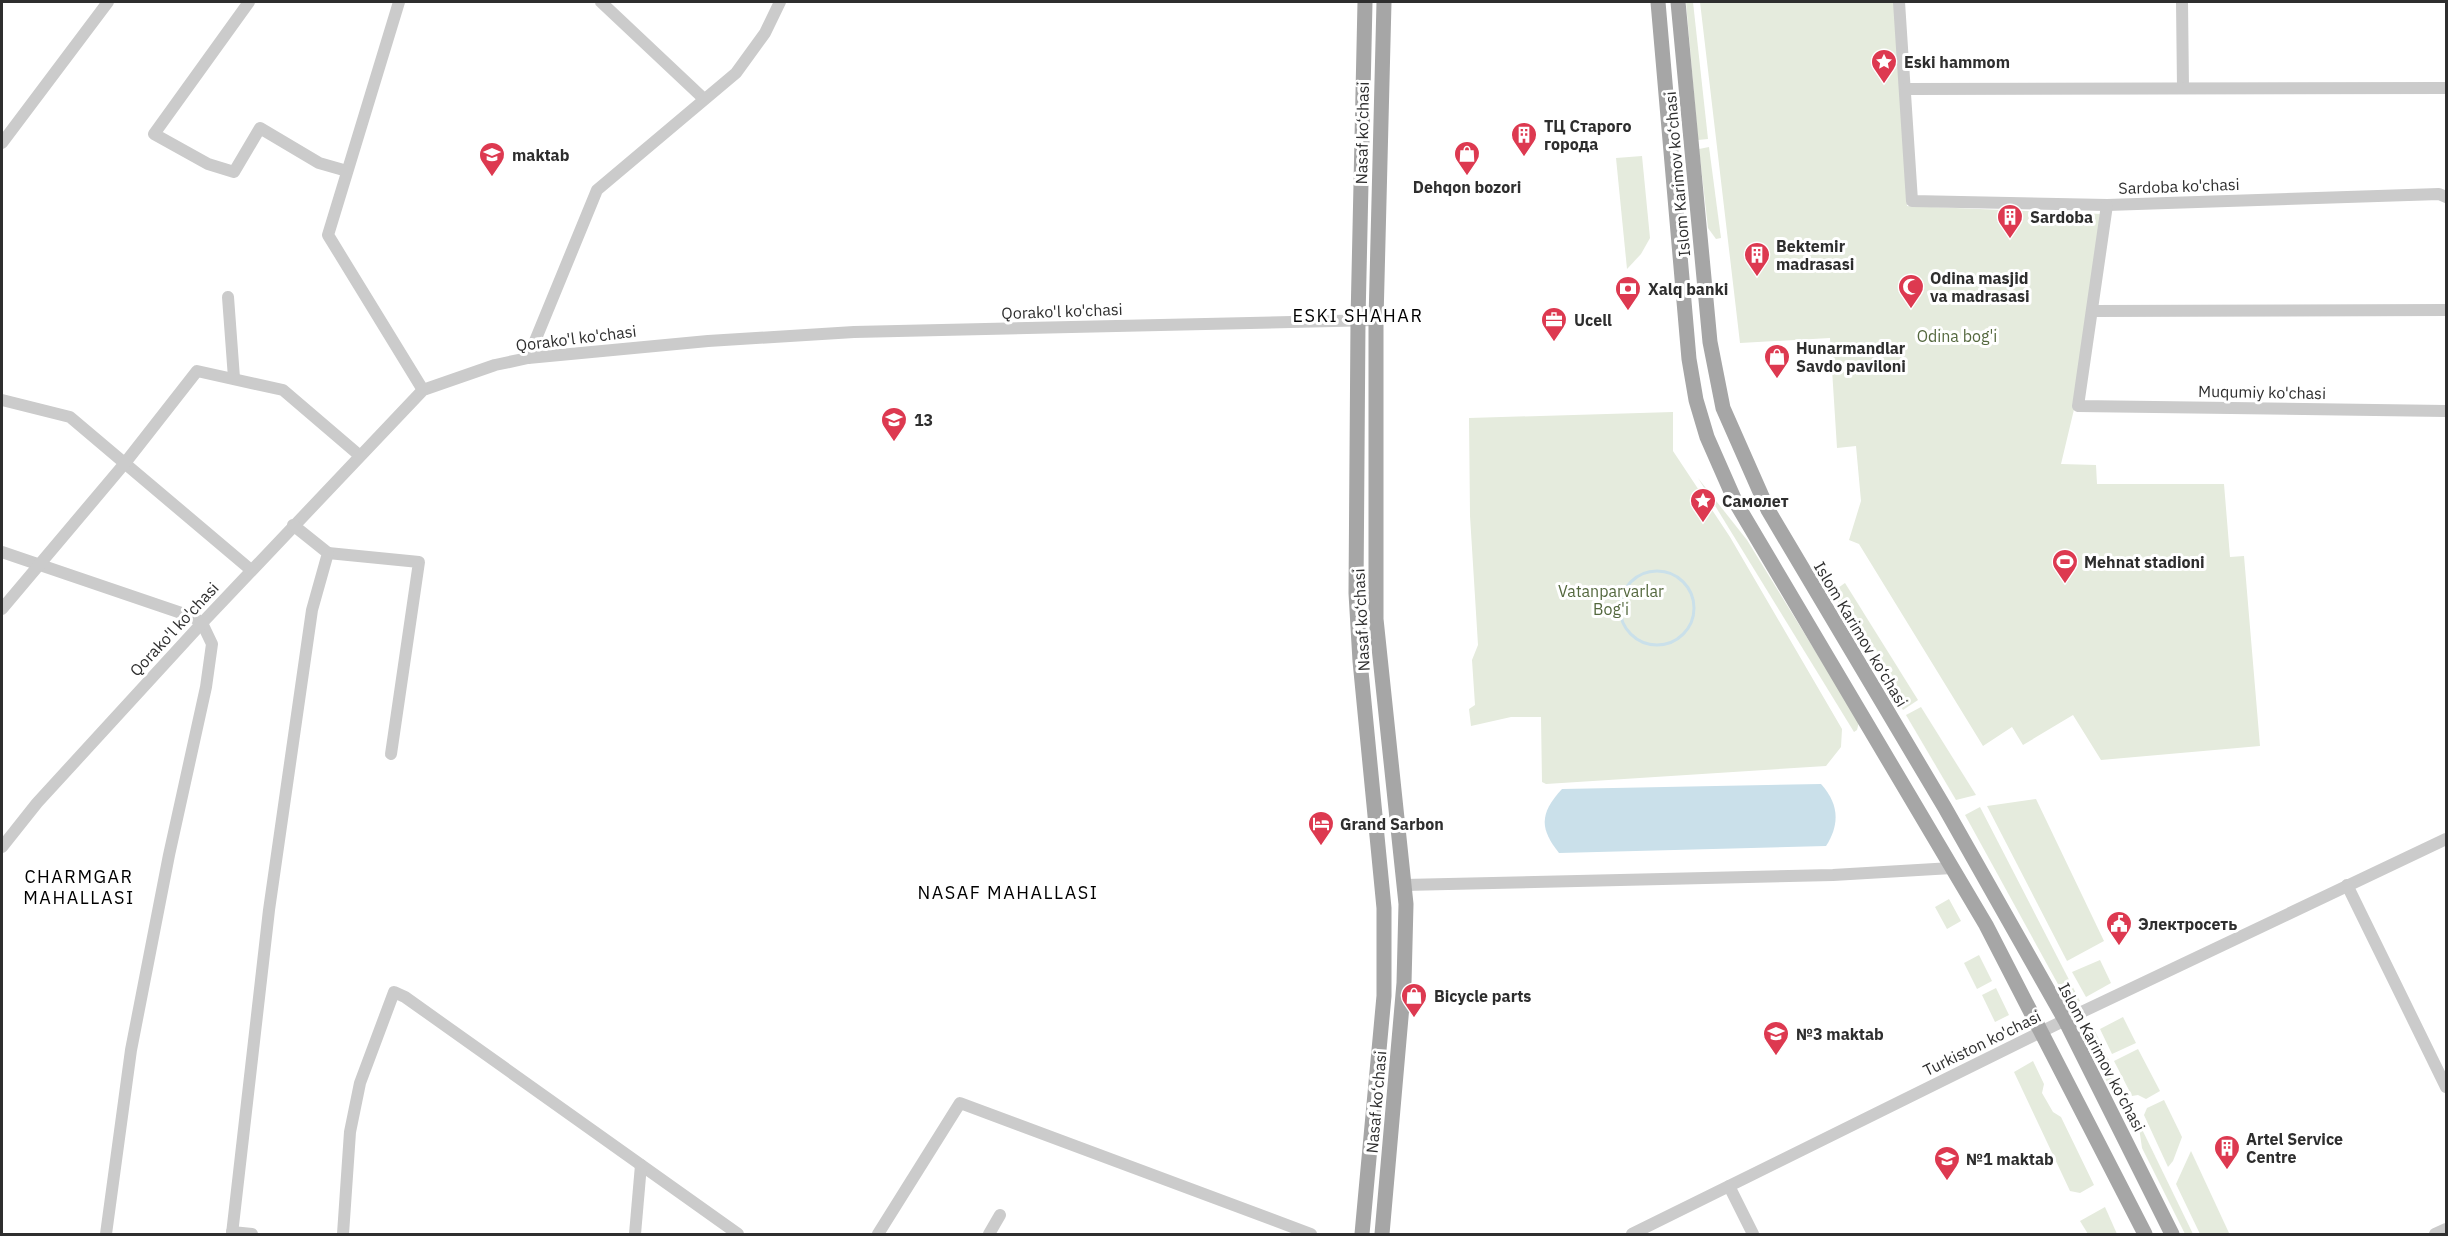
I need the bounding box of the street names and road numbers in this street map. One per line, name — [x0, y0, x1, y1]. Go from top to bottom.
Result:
street label: Nasaf ko‘chasi — [1351, 81, 1373, 185]
street label: Islom Karimov ko‘chasi — [1660, 91, 1694, 257]
street label: Sardoba ko'chasi — [2118, 174, 2240, 198]
street label: Qorako'l ko'chasi — [1001, 299, 1123, 323]
street label: Qorako'l ko'chasi — [515, 321, 637, 355]
street label: Muqumiy ko'chasi — [2198, 381, 2326, 403]
street label: Islom Karimov ko‘chasi — [1810, 558, 1912, 710]
street label: Nasaf ko‘chasi — [1348, 568, 1374, 672]
street label: Qorako'l ko'chasi — [125, 578, 223, 680]
street label: Islom Karimov ko‘chasi — [2054, 979, 2150, 1135]
street label: Turkiston ko'chasi — [1920, 1006, 2044, 1080]
street label: Nasaf ko‘chasi — [1362, 1050, 1390, 1154]

